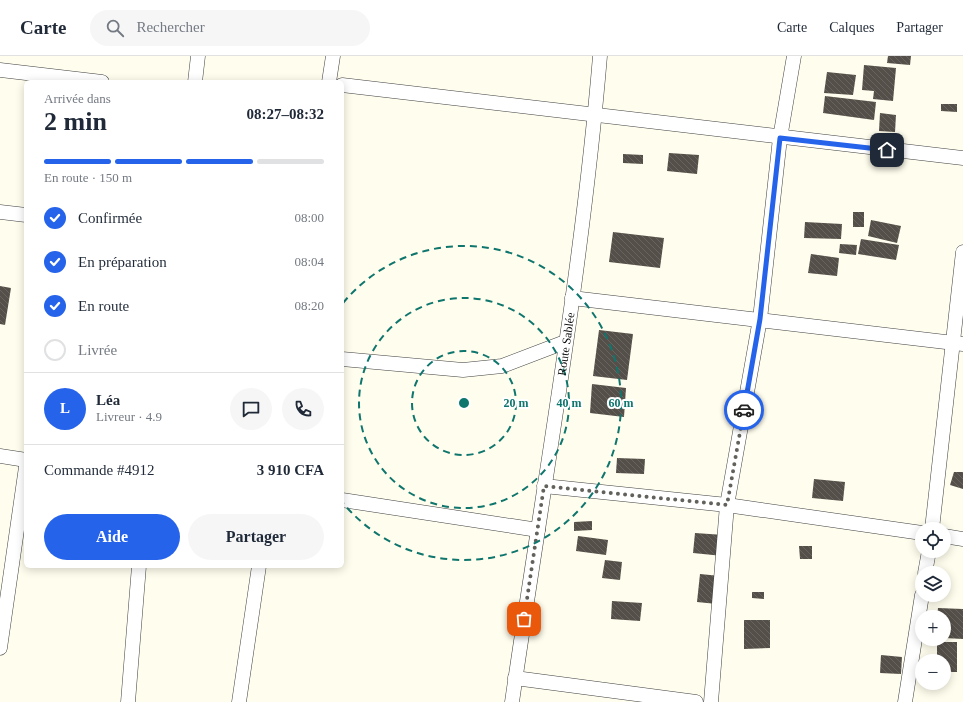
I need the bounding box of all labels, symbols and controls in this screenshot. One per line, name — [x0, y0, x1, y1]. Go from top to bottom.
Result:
search box — [90, 10, 370, 46]
text: Carte — [20, 17, 66, 38]
icon: search — [104, 17, 126, 39]
text: Rechercher — [136, 19, 205, 35]
text: Carte — [777, 20, 807, 35]
text: Calques — [829, 20, 874, 35]
text: Partager — [896, 20, 943, 35]
text: Arrivée dans — [44, 91, 111, 106]
text: 08:27–08:32 — [247, 106, 324, 122]
text: 2 min — [44, 107, 107, 136]
pin — [870, 133, 904, 167]
icon: home — [876, 139, 898, 161]
text: En route · 150 m — [44, 170, 132, 185]
icon: check — [44, 207, 66, 229]
text: Confirmée — [78, 210, 142, 226]
text: 08:00 — [294, 210, 324, 225]
icon: check — [44, 251, 66, 273]
text: En préparation — [78, 254, 167, 270]
text: 08:04 — [294, 254, 324, 269]
icon: check — [44, 295, 66, 317]
text: En route — [78, 298, 129, 314]
text: 08:20 — [294, 298, 324, 313]
street label: Route Sablée — [555, 312, 577, 377]
text: Livrée — [78, 342, 117, 358]
button: chat — [230, 388, 272, 430]
button: phone — [282, 388, 324, 430]
courier — [724, 390, 764, 430]
text: Léa — [96, 392, 120, 408]
centre of rings — [457, 396, 471, 410]
text: 20 m — [504, 396, 529, 410]
text: 40 m — [557, 396, 582, 410]
text: 60 m — [609, 396, 634, 410]
icon: car — [733, 399, 755, 421]
text: L — [60, 400, 70, 416]
text: Livreur · 4.9 — [96, 409, 162, 424]
text: Commande #4912 — [44, 462, 154, 478]
text: 3 910 CFA — [257, 462, 324, 478]
button: Aide — [44, 514, 180, 560]
button: Partager — [188, 514, 324, 560]
map controls — [915, 522, 951, 690]
button: locate — [915, 522, 951, 558]
button: layers — [915, 566, 951, 602]
pin — [507, 602, 541, 636]
icon: bag — [513, 608, 535, 630]
button: + — [915, 610, 951, 646]
button: − — [915, 654, 951, 690]

